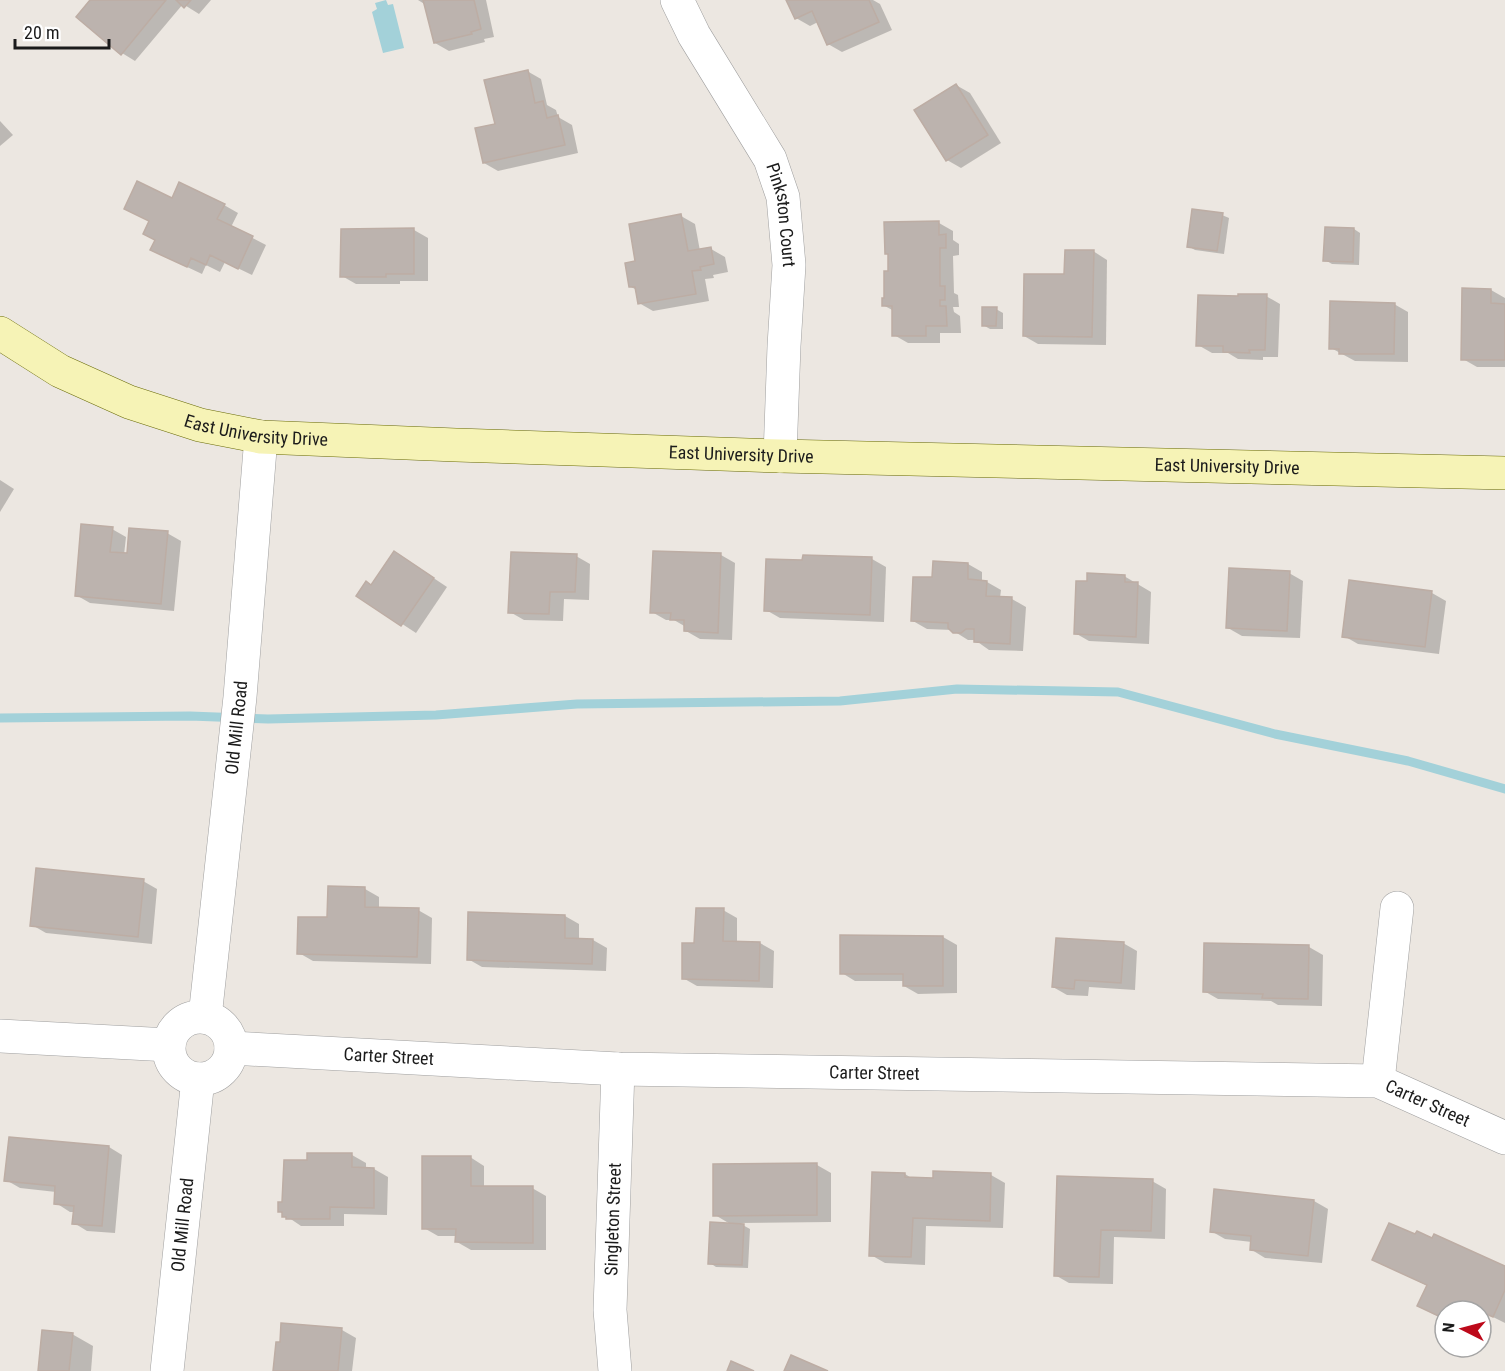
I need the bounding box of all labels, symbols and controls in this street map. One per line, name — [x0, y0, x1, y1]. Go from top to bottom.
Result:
scale bar — [15, 12, 110, 50]
text: 20 m — [24, 22, 59, 43]
street label: Pinkston Court — [762, 160, 800, 268]
street label: East University Drive — [182, 410, 328, 450]
street label: East University Drive — [668, 441, 814, 467]
street label: East University Drive — [1154, 454, 1300, 478]
street label: Old Mill Road — [221, 680, 251, 776]
street label: Carter Street — [343, 1043, 434, 1069]
street label: Carter Street — [829, 1061, 920, 1084]
street label: Carter Street — [1382, 1075, 1473, 1131]
street label: Singleton Street — [600, 1162, 625, 1276]
street label: Old Mill Road — [167, 1177, 197, 1273]
north arrow — [1433, 1299, 1493, 1359]
text: N — [1439, 1322, 1459, 1333]

